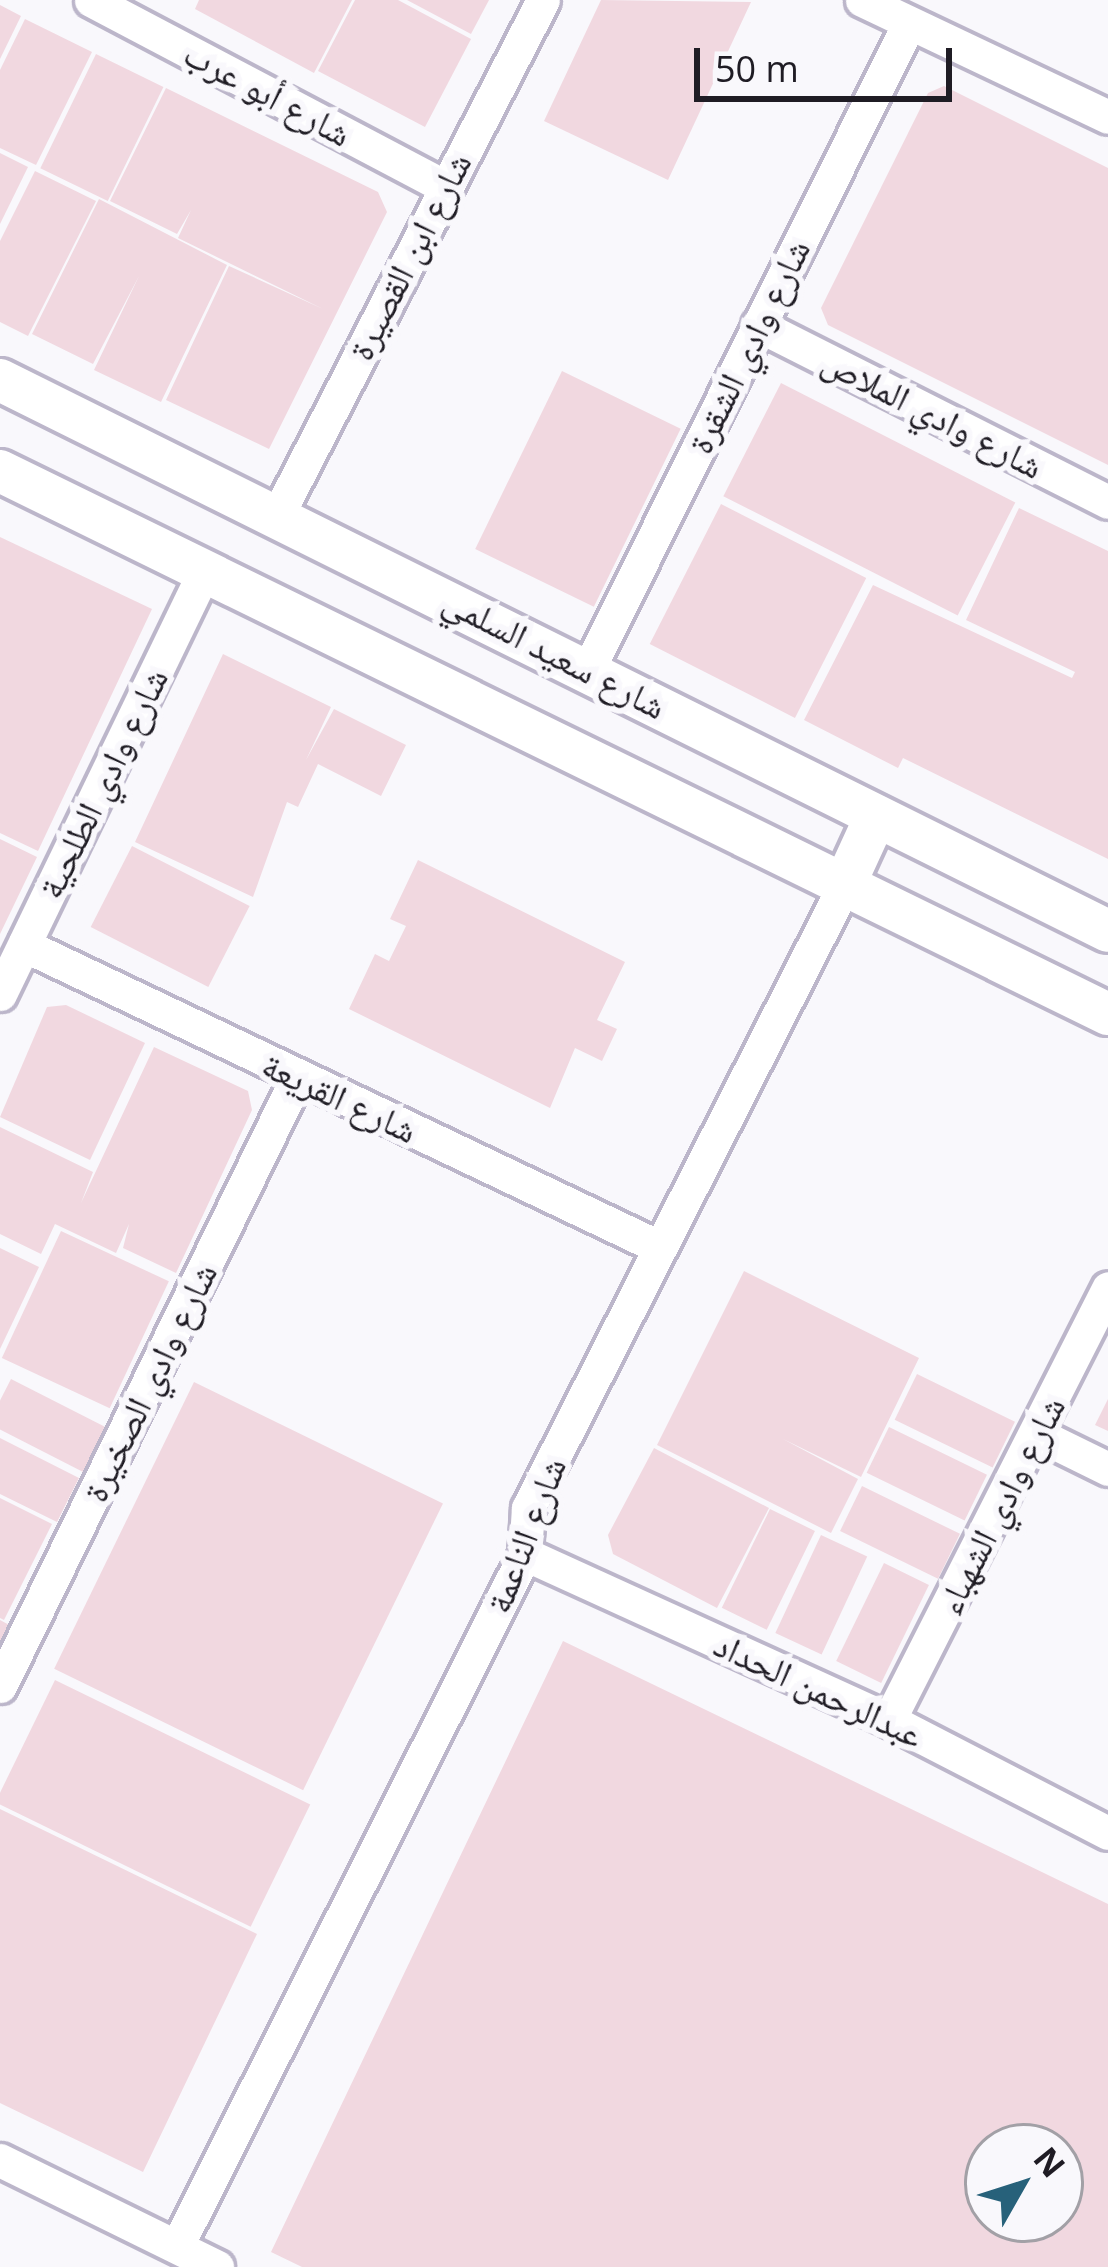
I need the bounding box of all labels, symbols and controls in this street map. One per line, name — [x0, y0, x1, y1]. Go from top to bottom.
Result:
scale bar — [700, 24, 958, 98]
street label: شارع أبو عرب — [177, 31, 359, 155]
text: 50 m — [715, 44, 799, 93]
street label: شارع ابن القصيرة — [338, 145, 480, 367]
street label: شارع وادي الشقرة — [678, 232, 818, 460]
street label: شارع وادي الملاص — [815, 339, 1051, 487]
street label: شارع سعيد السلمي — [436, 578, 674, 728]
street label: شارع وادي الطلحية — [28, 661, 176, 905]
street label: شارع القريعة — [256, 1042, 424, 1152]
street label: شارع وادي الصخيرة — [73, 1256, 225, 1508]
street label: شارع وادي الشهباء — [927, 1389, 1073, 1621]
street label: شارع الناعمة — [476, 1451, 574, 1619]
street label: عبدالرحمن الحداد — [708, 1622, 930, 1756]
north arrow — [964, 2123, 1084, 2243]
text: N — [1024, 2137, 1076, 2187]

